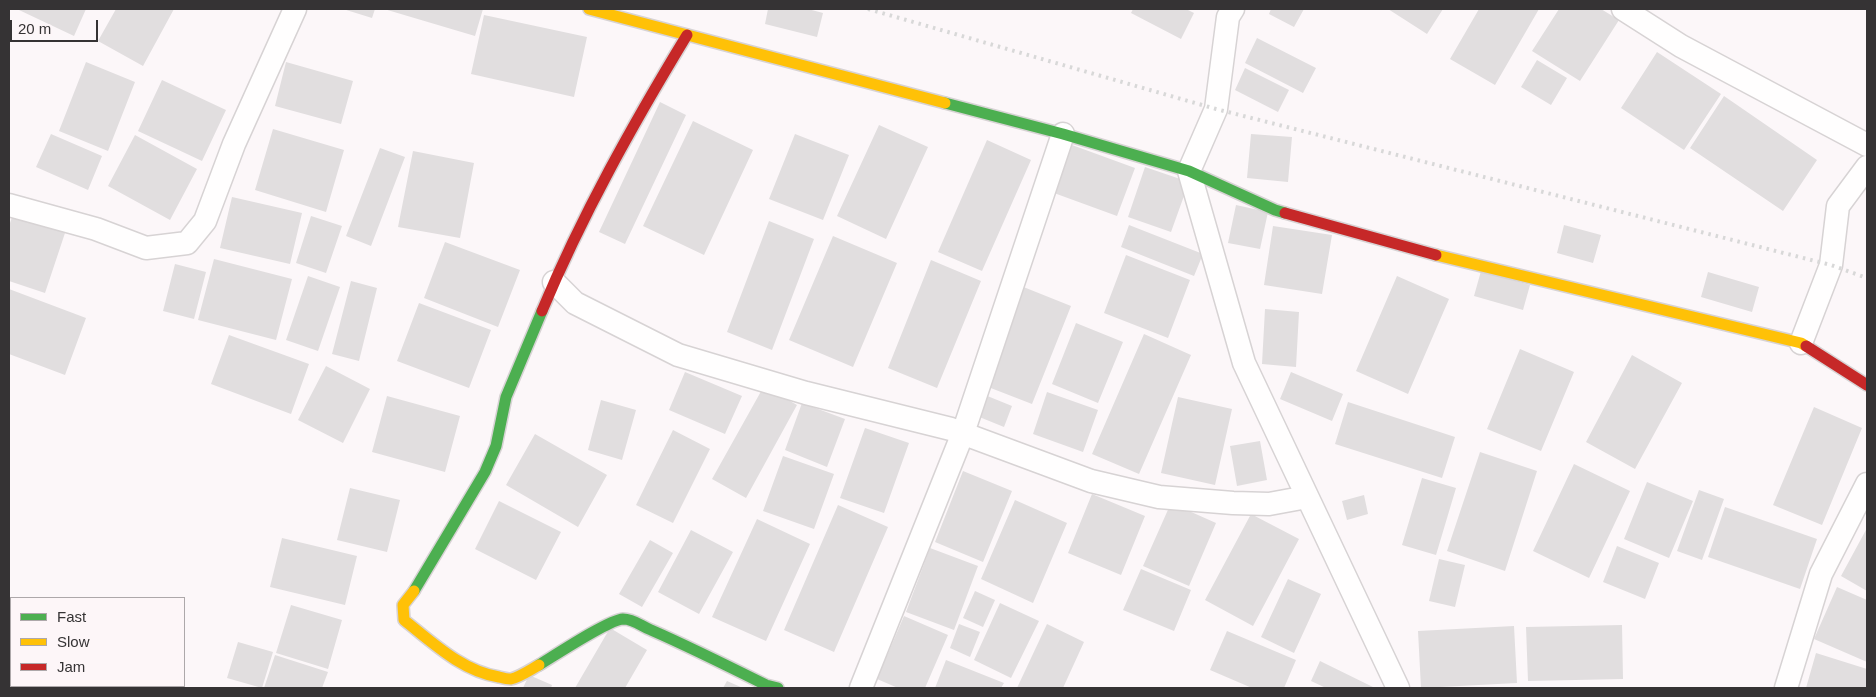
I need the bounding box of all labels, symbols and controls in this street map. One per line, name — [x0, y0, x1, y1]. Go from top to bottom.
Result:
scale bar — [12, 10, 100, 42]
text: 20 m — [18, 20, 51, 37]
legend — [10, 597, 185, 687]
text: Fast — [57, 608, 86, 625]
text: Slow — [57, 633, 90, 650]
text: Jam — [57, 658, 85, 675]

